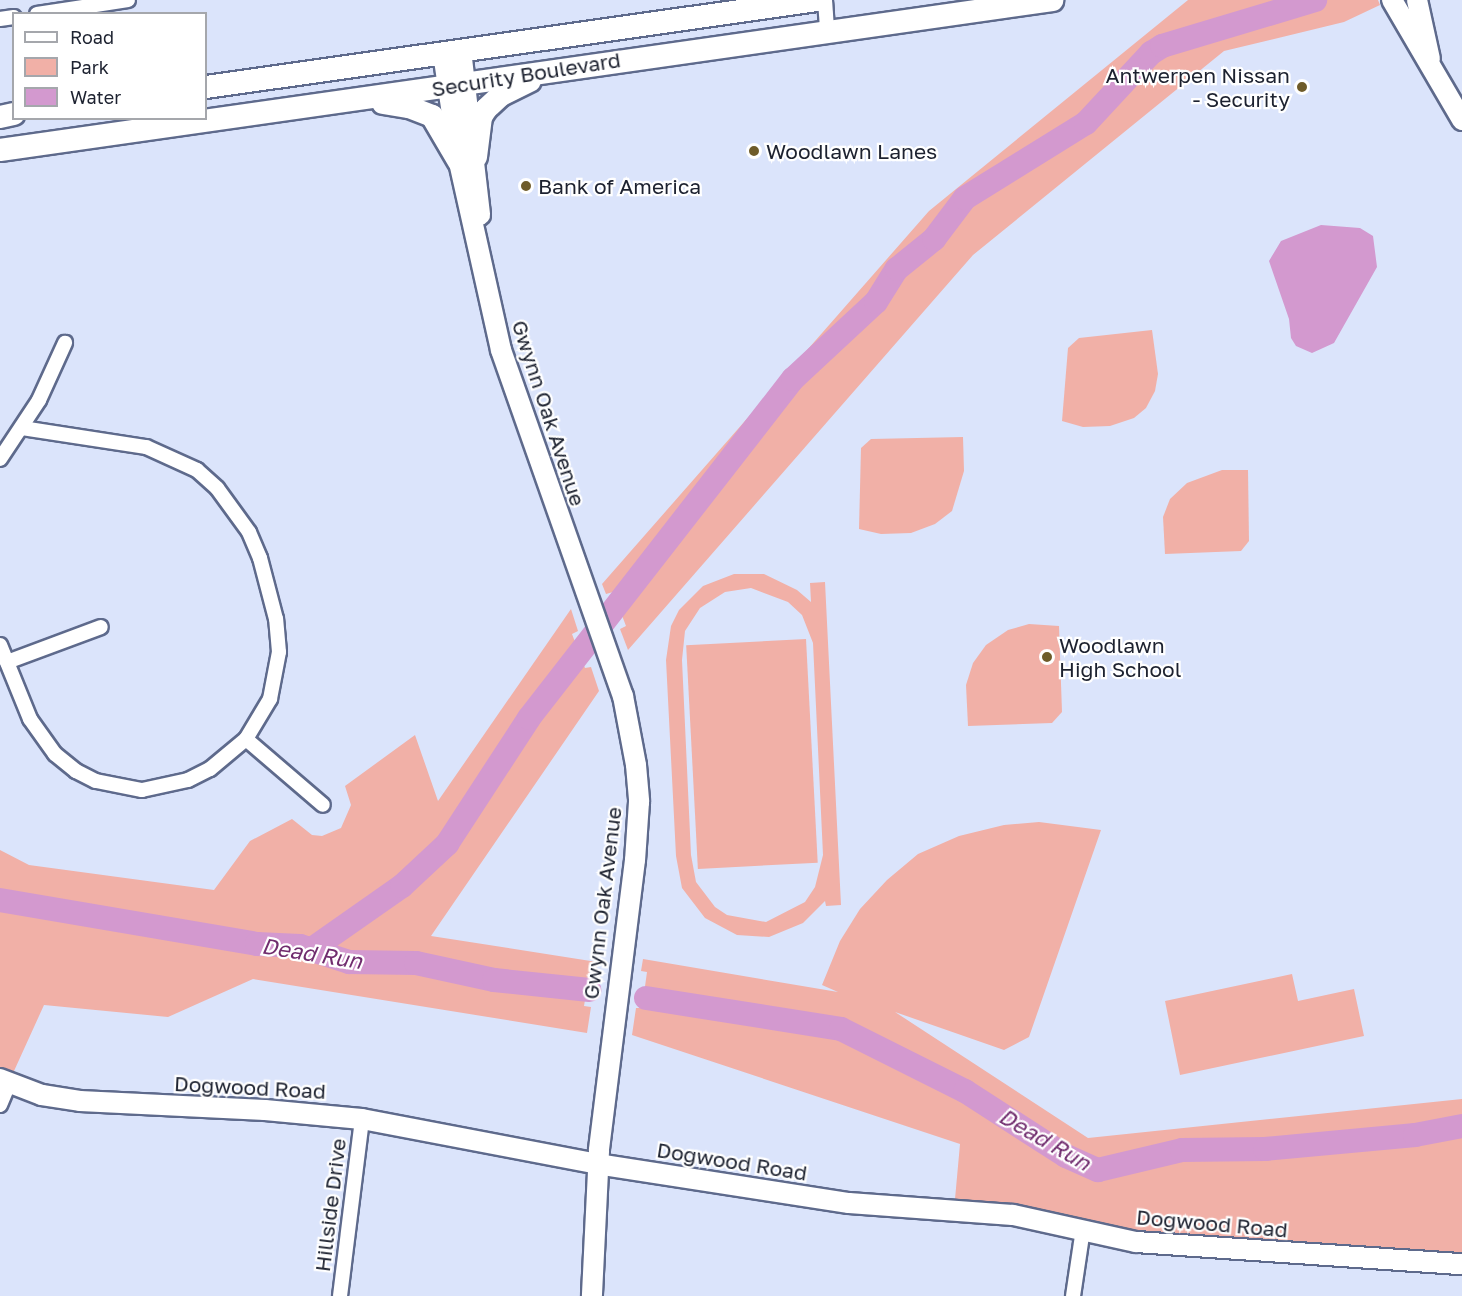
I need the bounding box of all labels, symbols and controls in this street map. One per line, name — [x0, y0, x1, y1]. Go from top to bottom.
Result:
legend — [12, 12, 207, 120]
text: Road — [70, 26, 114, 48]
street label: Security Boulevard — [430, 47, 622, 101]
text: Park — [70, 56, 109, 78]
place label: Antwerpen Nissan - Security — [1106, 62, 1290, 112]
marker: Antwerpen Nissan - Security — [1295, 80, 1309, 94]
text: Water — [70, 86, 121, 108]
place label: Woodlawn Lanes — [766, 138, 937, 164]
marker: Woodlawn Lanes — [747, 144, 761, 158]
place label: Bank of America — [538, 173, 701, 199]
marker: Bank of America — [519, 179, 533, 193]
street label: Gwynn Oak Avenue — [507, 317, 591, 509]
place label: Woodlawn High School — [1059, 632, 1181, 682]
marker: Woodlawn High School — [1040, 650, 1054, 664]
street label: Gwynn Oak Avenue — [578, 805, 626, 1001]
water label: Dead Run — [260, 932, 364, 974]
street label: Dogwood Road — [174, 1070, 326, 1104]
water label: Dead Run — [995, 1102, 1095, 1176]
street label: Hillside Drive — [309, 1137, 351, 1273]
street label: Dogwood Road — [655, 1137, 809, 1185]
street label: Dogwood Road — [1135, 1204, 1289, 1242]

